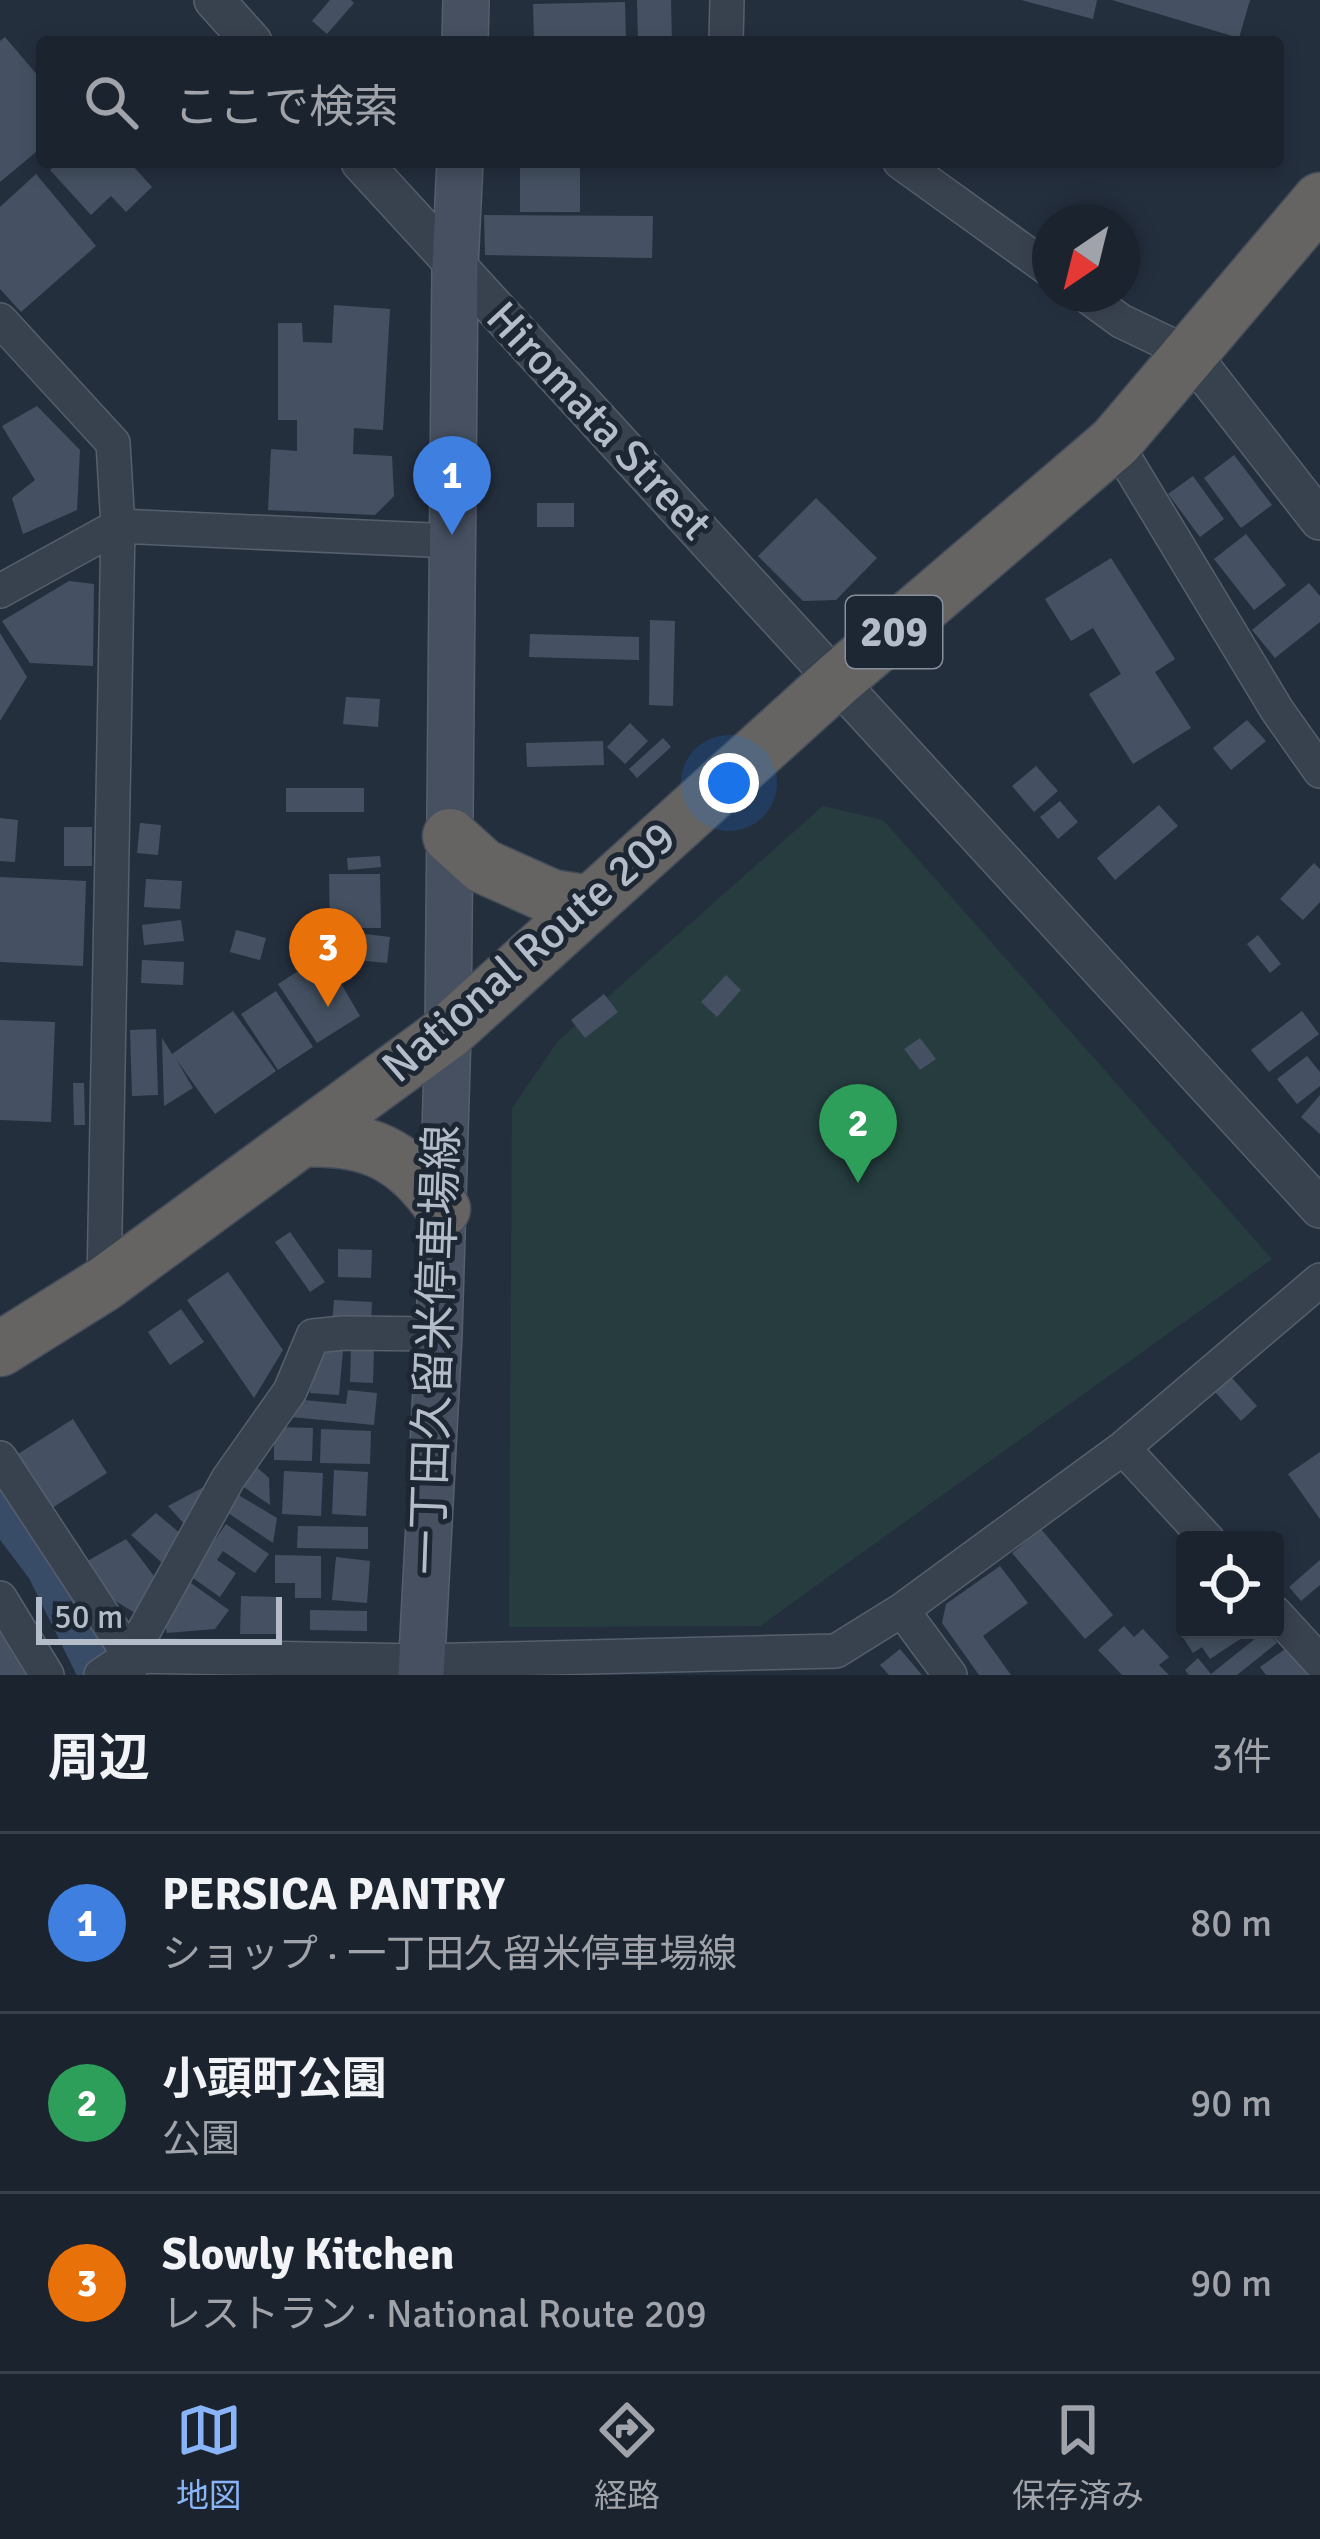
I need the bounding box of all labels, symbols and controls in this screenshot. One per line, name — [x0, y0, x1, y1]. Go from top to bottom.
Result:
search box — [36, 36, 1284, 168]
icon: search — [78, 69, 144, 135]
text: ここで検索 — [174, 80, 399, 135]
north arrow — [1032, 204, 1140, 312]
street label: Hiromata Street — [475, 291, 723, 551]
pin: 1 — [413, 436, 491, 535]
road number: 209 — [846, 596, 942, 668]
your location — [699, 753, 759, 813]
street label: National Route 209 — [371, 810, 687, 1094]
pin: 3 — [289, 908, 367, 1007]
pin: 2 — [819, 1084, 897, 1183]
street label: 一丁田久留米停車場線 — [400, 1124, 470, 1576]
map controls — [1176, 1531, 1284, 1639]
button: locate — [1176, 1531, 1284, 1639]
scale bar — [36, 1591, 282, 1644]
text: 50 m — [54, 1597, 123, 1638]
text: 周辺 — [48, 1727, 150, 1790]
text: 3件 — [1212, 1733, 1272, 1781]
text: PERSICA PANTRY — [162, 1867, 505, 1922]
text: 1 — [76, 1899, 98, 1947]
text: 80 m — [1190, 1899, 1272, 1947]
text: ショップ · 一丁田久留米停車場線 — [162, 1930, 737, 1978]
text: 小頭町公園 — [162, 2052, 387, 2107]
text: 2 — [76, 2079, 98, 2127]
text: 90 m — [1190, 2079, 1272, 2127]
text: 公園 — [162, 2115, 240, 2163]
text: Slowly Kitchen — [162, 2227, 454, 2282]
text: 3 — [76, 2259, 98, 2307]
text: 90 m — [1190, 2259, 1272, 2307]
text: レストラン · National Route 209 — [162, 2290, 707, 2338]
tab: 地図 — [176, 2397, 242, 2517]
tab: 経路 — [594, 2397, 660, 2517]
tab: 保存済み — [1012, 2397, 1144, 2517]

